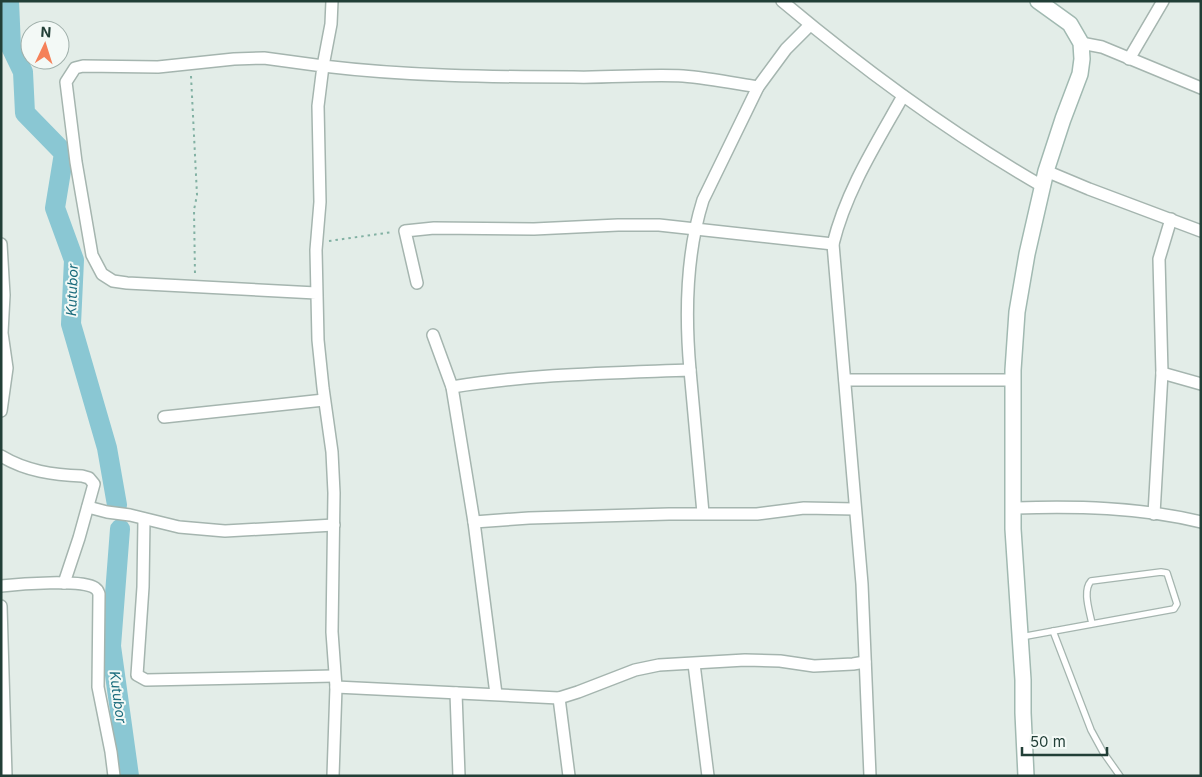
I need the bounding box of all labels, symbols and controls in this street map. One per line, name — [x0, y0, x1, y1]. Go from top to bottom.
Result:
north arrow — [20, 20, 70, 70]
text: N — [40, 23, 52, 40]
water label: Kutubor — [62, 263, 81, 316]
water label: Kutubor — [106, 670, 131, 725]
scale bar — [1022, 724, 1107, 756]
text: 50 m — [1030, 732, 1066, 751]

